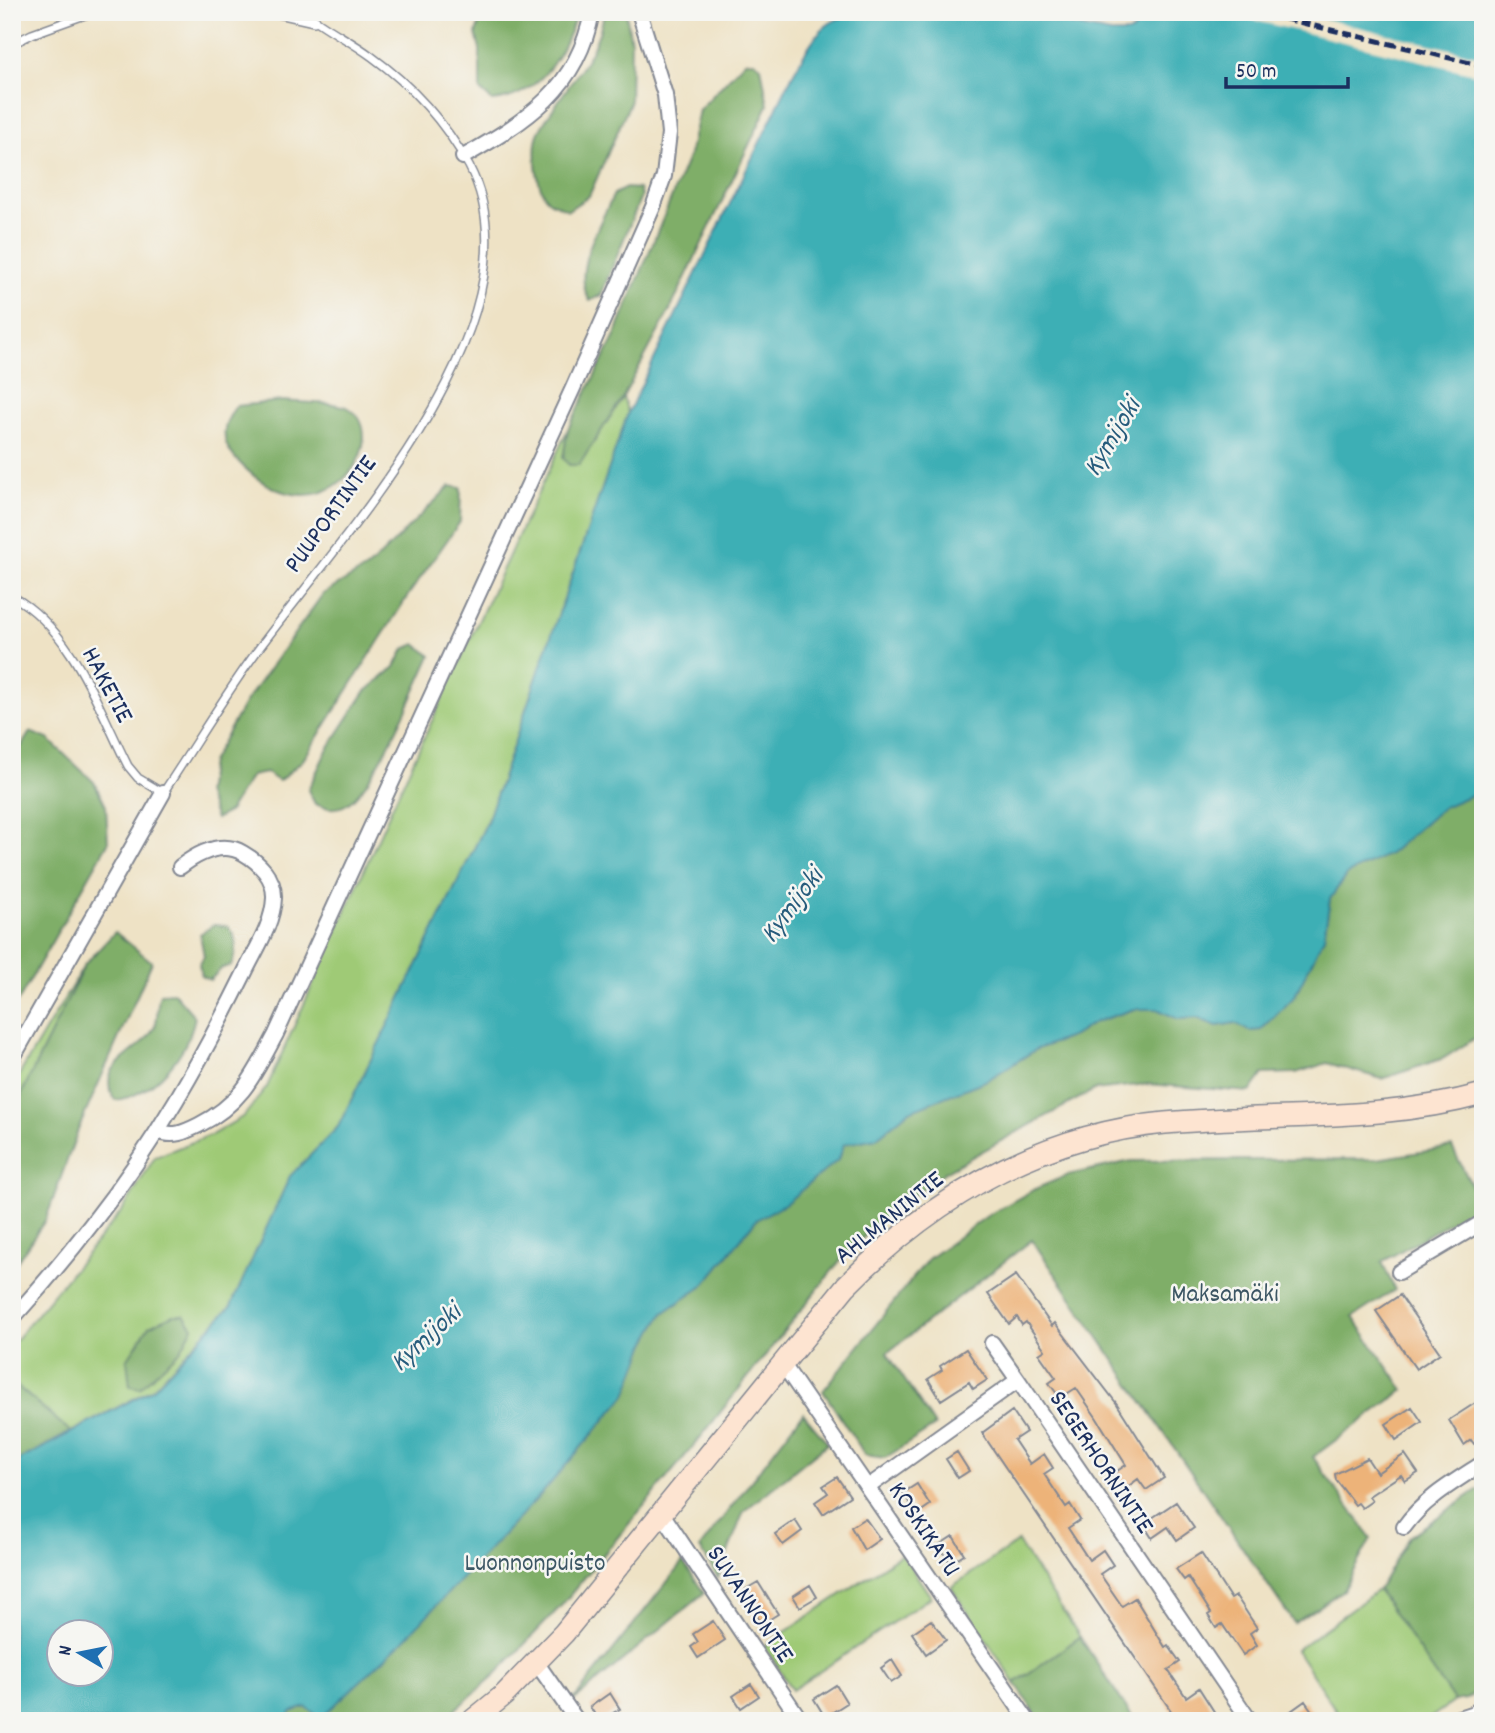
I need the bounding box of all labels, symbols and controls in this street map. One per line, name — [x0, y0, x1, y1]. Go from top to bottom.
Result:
scale bar — [1226, 46, 1348, 90]
text: 50 m — [1236, 58, 1276, 88]
water label: Kymijoki — [1075, 389, 1155, 485]
street label: PUUPORTINTIE — [276, 448, 387, 582]
street label: HAKETIE — [70, 641, 141, 731]
water label: Kymijoki — [752, 858, 838, 953]
street label: AHLMANINTIE — [827, 1163, 953, 1275]
park label: Maksamäki — [1171, 1277, 1279, 1314]
water label: Kymijoki — [383, 1293, 475, 1383]
street label: SEGERHORNINTIE — [1038, 1384, 1162, 1542]
street label: KOSKIKATU — [878, 1475, 969, 1585]
street label: SUVANNONTIE — [696, 1539, 802, 1671]
park label: Luonnonpuisto — [464, 1546, 606, 1583]
north arrow — [46, 1618, 116, 1688]
text: N — [53, 1644, 81, 1658]

